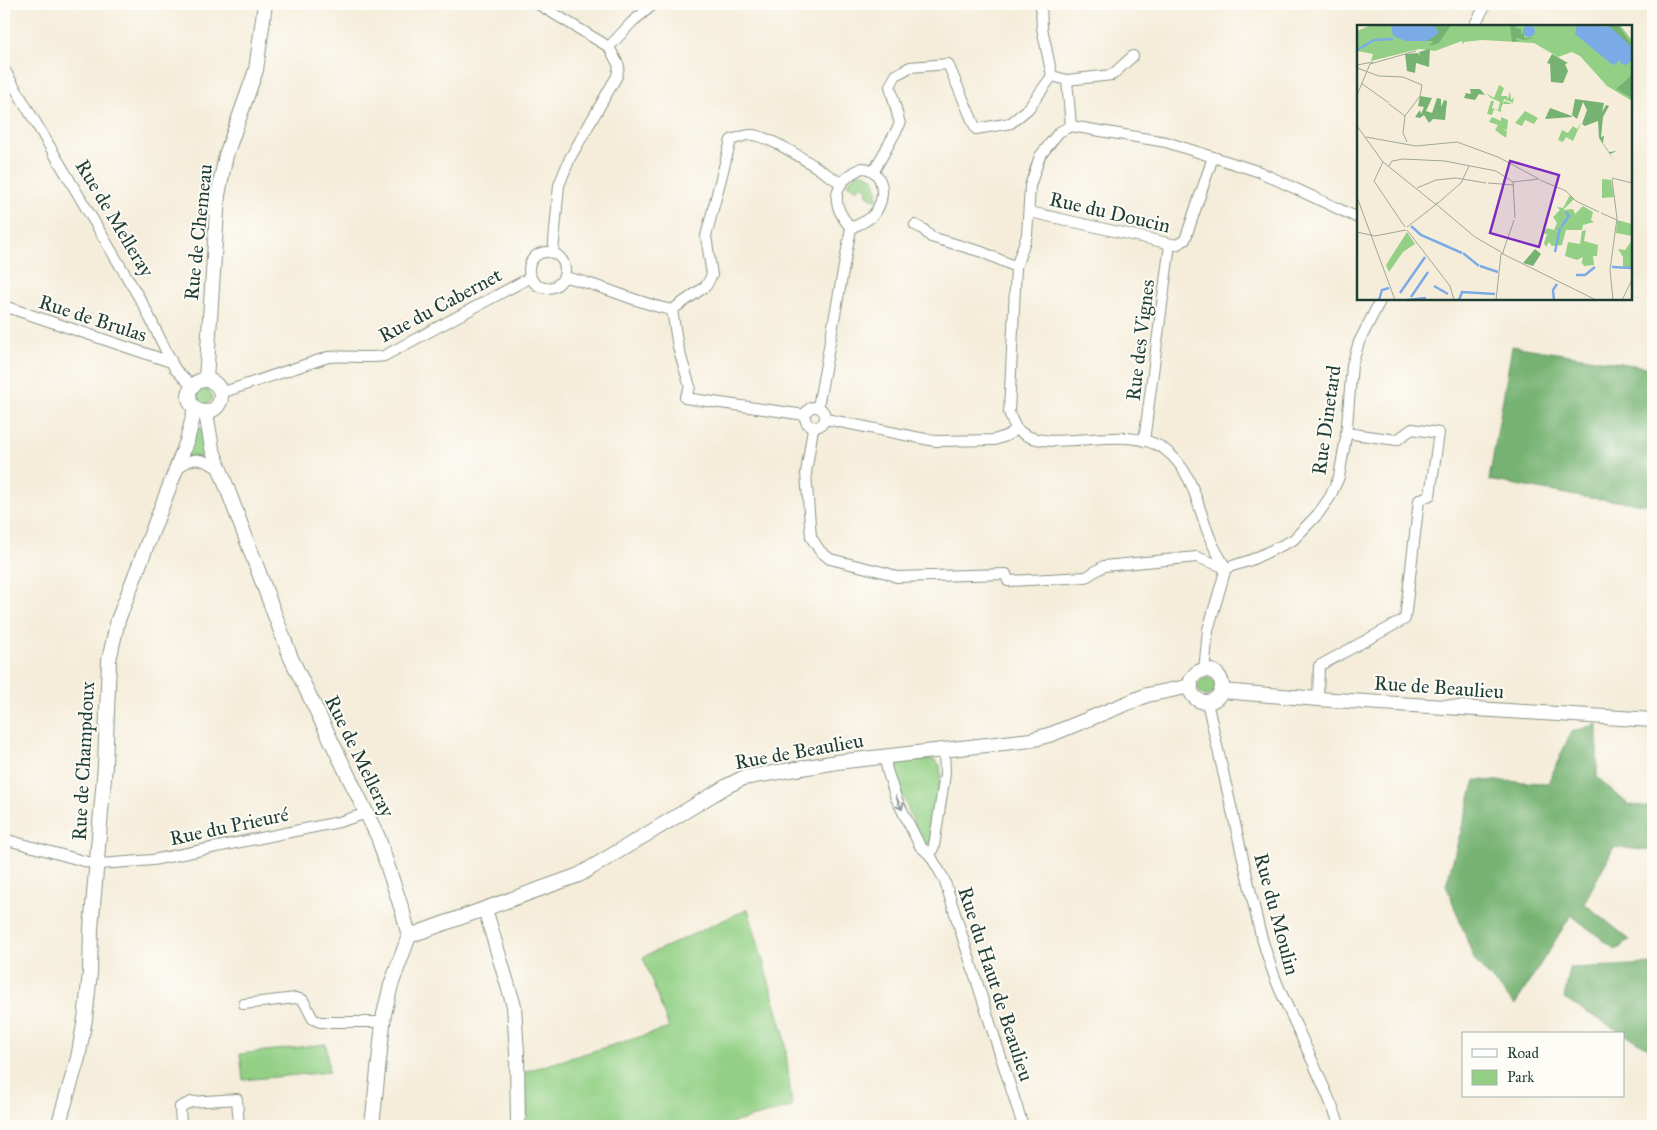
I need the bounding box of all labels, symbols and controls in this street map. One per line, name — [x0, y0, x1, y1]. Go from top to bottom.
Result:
inset map — [1357, 25, 1632, 300]
street label: Rue de Melleray — [71, 155, 160, 282]
street label: Rue de Chemeau — [179, 162, 217, 301]
street label: Rue du Doucin — [1047, 186, 1173, 238]
street label: Rue du Cabernet — [374, 262, 506, 348]
street label: Rue des Vignes — [1121, 278, 1160, 402]
street label: Rue de Brulas — [36, 289, 150, 347]
street label: Rue Dinetard — [1306, 364, 1346, 476]
street label: Rue de Beaulieu — [1373, 670, 1505, 704]
street label: Rue de Champdoux — [67, 681, 99, 841]
street label: Rue de Melleray — [320, 691, 400, 821]
street label: Rue de Beaulieu — [733, 728, 866, 774]
one-way arrow — [895, 795, 905, 810]
street label: Rue du Prieuré — [167, 802, 291, 850]
street label: Rue du Moulin — [1249, 850, 1305, 978]
street label: Rue du Haut de Beaulieu — [953, 884, 1039, 1085]
legend — [1462, 1032, 1624, 1098]
text: Road — [1507, 1044, 1539, 1062]
text: Park — [1507, 1068, 1534, 1086]

